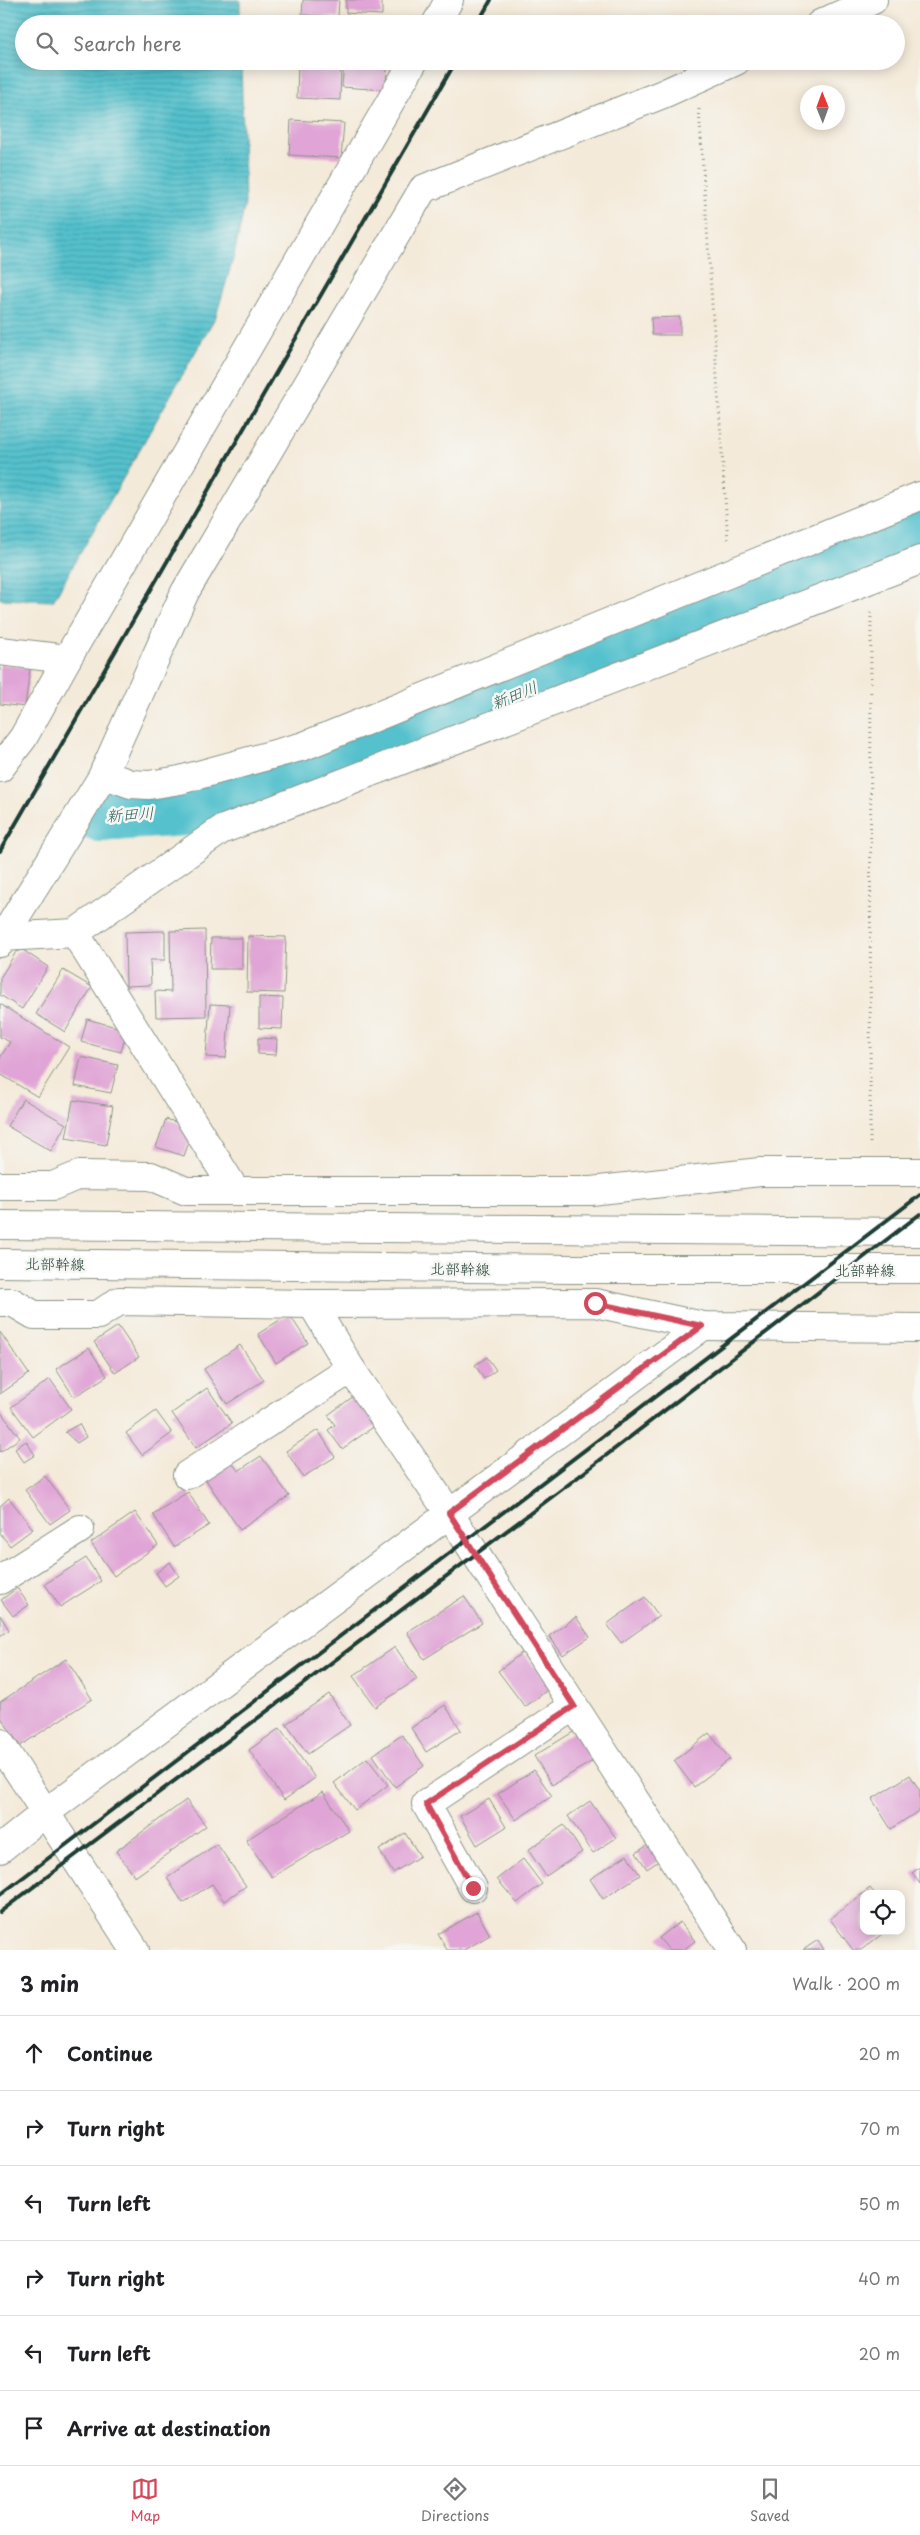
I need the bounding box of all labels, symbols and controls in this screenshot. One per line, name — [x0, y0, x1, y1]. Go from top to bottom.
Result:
search box — [15, 15, 905, 70]
icon: search — [33, 29, 61, 57]
text: Search here — [73, 29, 182, 57]
north arrow — [800, 85, 845, 130]
water label: 新田川 — [487, 674, 541, 714]
water label: 新田川 — [105, 799, 155, 827]
street label: 北部幹線 — [25, 1251, 85, 1275]
street label: 北部幹線 — [430, 1256, 490, 1280]
street label: 北部幹線 — [835, 1258, 895, 1281]
route start — [584, 1292, 607, 1315]
route end — [462, 1877, 485, 1900]
map controls — [860, 1890, 905, 1935]
button: locate — [860, 1890, 905, 1935]
text: 3 min — [20, 1967, 79, 1999]
text: Walk · 200 m — [792, 1971, 900, 1995]
icon: ahead — [20, 2039, 48, 2067]
text: Continue — [67, 2039, 153, 2067]
text: 20 m — [859, 2041, 900, 2065]
icon: right — [20, 2114, 48, 2142]
text: Turn right — [67, 2114, 165, 2142]
text: 70 m — [860, 2116, 900, 2140]
icon: left — [20, 2189, 48, 2217]
text: Turn left — [67, 2189, 151, 2217]
text: 50 m — [859, 2191, 900, 2215]
icon: right — [20, 2264, 48, 2292]
text: Turn right — [67, 2264, 165, 2292]
text: 40 m — [858, 2266, 900, 2290]
icon: left — [20, 2339, 48, 2367]
text: Turn left — [67, 2339, 151, 2367]
text: 20 m — [859, 2341, 900, 2365]
icon: arrive — [20, 2414, 48, 2442]
text: Arrive at destination — [67, 2414, 271, 2442]
tab: Map — [130, 2475, 160, 2526]
tab: Directions — [421, 2475, 489, 2526]
tab: Saved — [750, 2475, 790, 2526]

